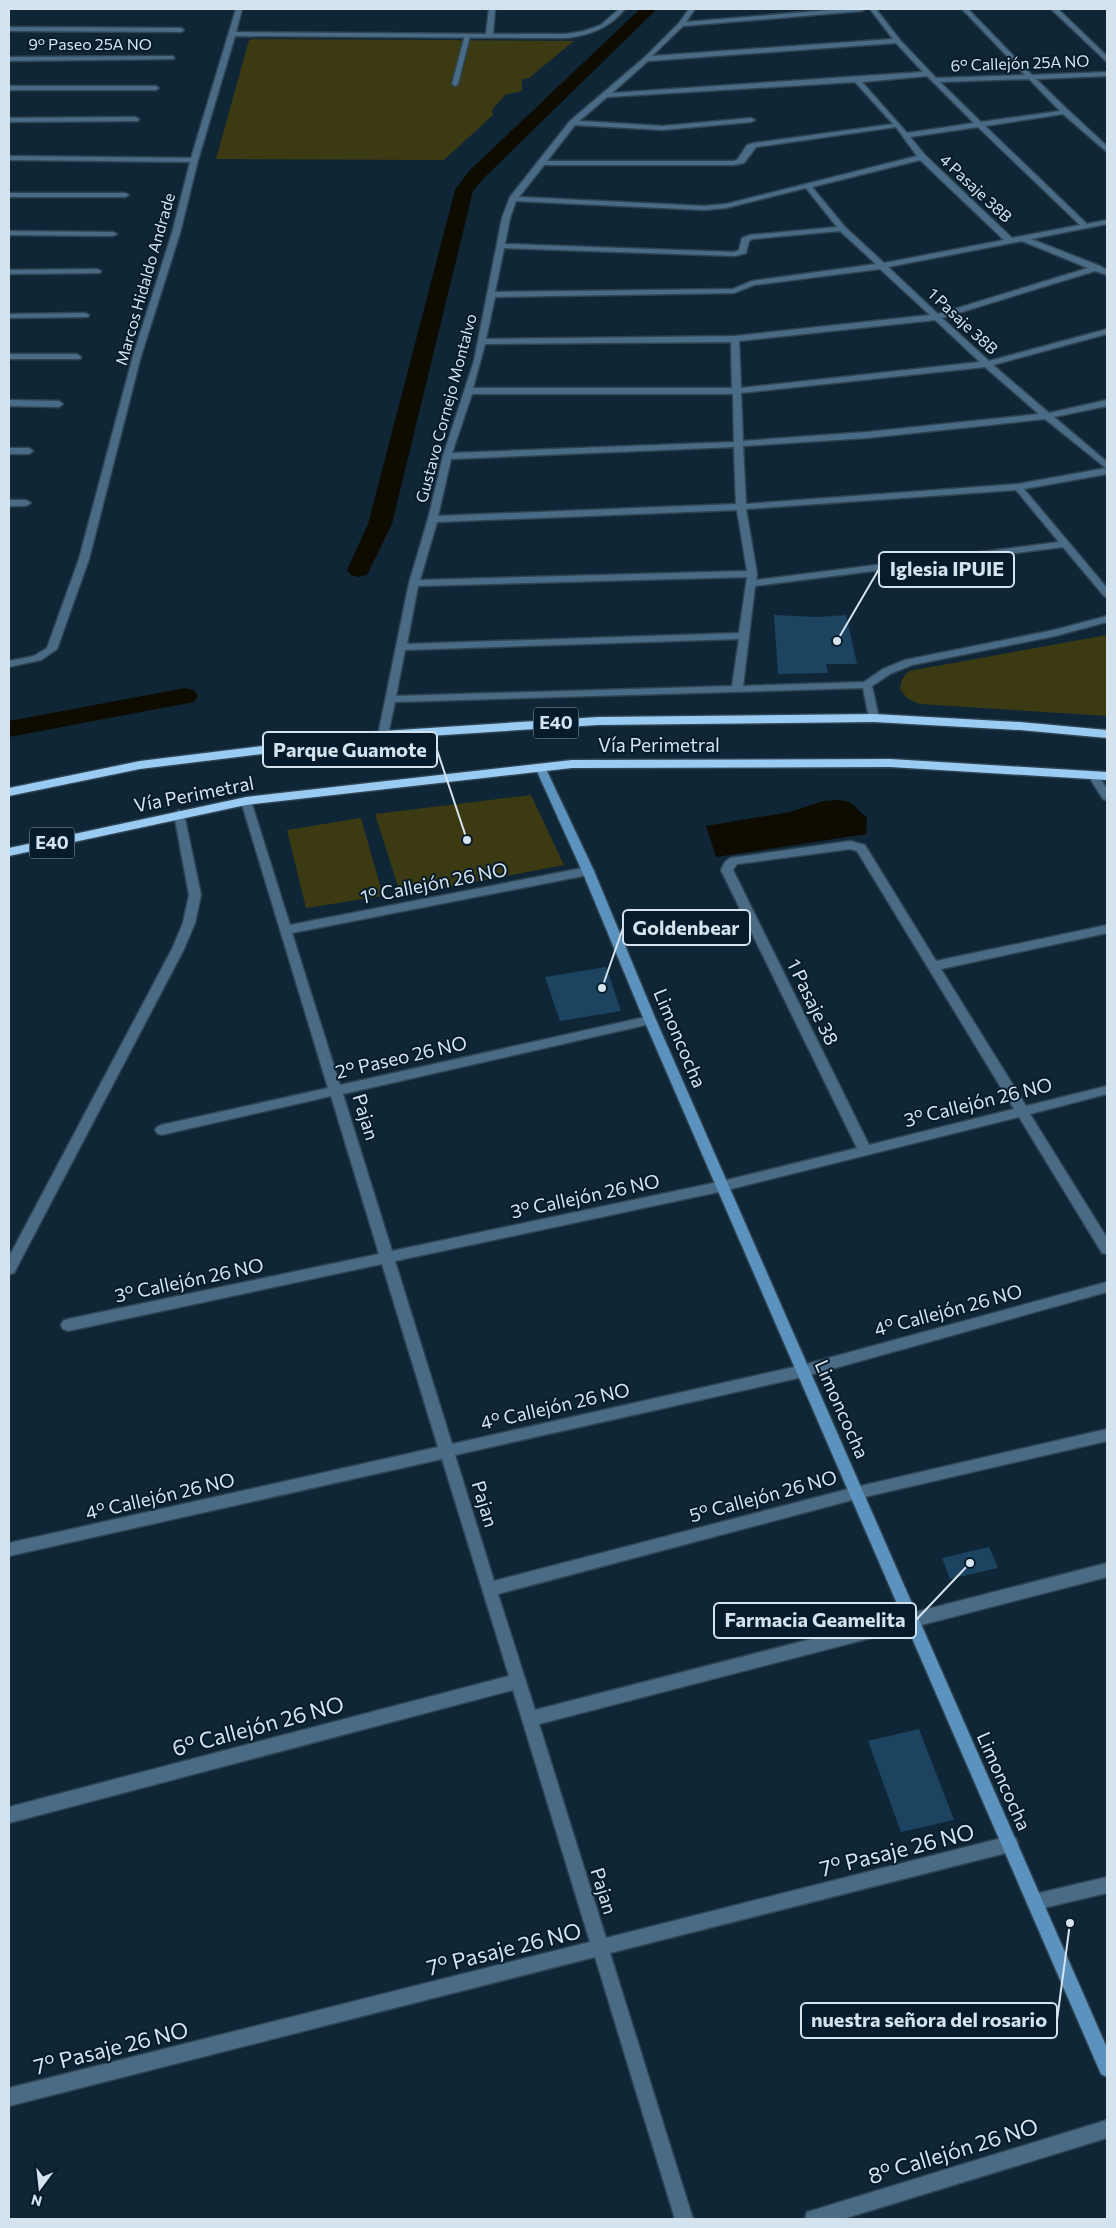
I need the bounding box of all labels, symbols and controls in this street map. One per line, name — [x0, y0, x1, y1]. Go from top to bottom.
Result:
street label: 9º Paseo 25A NO — [28, 34, 152, 53]
street label: 6° Callejón 25A NO — [950, 51, 1090, 74]
street label: 4 Pasaje 38B — [936, 149, 1016, 226]
street label: Marcos Hidaldo Andrade — [111, 190, 178, 367]
street label: 1 Pasaje 38B — [924, 283, 1002, 358]
street label: Gustavo Cornejo Montalvo — [411, 311, 480, 504]
callout: Iglesia IPUIE — [879, 552, 1014, 587]
text: Iglesia IPUIE — [890, 556, 1004, 580]
road number: E40 — [534, 708, 578, 738]
callout: Parque Guamote — [263, 732, 437, 767]
street label: Vía Perimetral — [598, 733, 720, 756]
text: Parque Guamote — [273, 737, 427, 761]
street label: Vía Perimetral — [132, 771, 256, 816]
road number: E40 — [30, 828, 74, 858]
street label: 1º Callejón 26 NO — [358, 857, 509, 908]
callout: Goldenbear — [623, 910, 750, 945]
text: Goldenbear — [633, 915, 739, 939]
street label: 1 Pasaje 38 — [783, 955, 844, 1049]
street label: Limoncocha — [649, 985, 712, 1091]
street label: 2° Paseo 26 NO — [333, 1030, 469, 1083]
street label: 3º Callejón 26 NO — [901, 1072, 1054, 1131]
street label: Pajan — [349, 1091, 384, 1143]
street label: 3º Callejón 26 NO — [508, 1168, 662, 1223]
street label: 3º Callejón 26 NO — [112, 1252, 266, 1307]
street label: 4º Callejón 26 NO — [871, 1279, 1024, 1340]
street label: Limoncocha — [810, 1356, 874, 1462]
street label: 4º Callejón 26 NO — [478, 1377, 632, 1434]
street label: 5º Callejón 26 NO — [687, 1465, 839, 1526]
street label: 4º Callejón 26 NO — [83, 1467, 237, 1524]
street label: Pajan — [468, 1478, 503, 1530]
callout: Farmacia Geamelita — [714, 1603, 916, 1638]
text: Farmacia Geamelita — [724, 1607, 906, 1631]
street label: 6º Callejón 26 NO — [169, 1690, 347, 1761]
street label: Limoncocha — [972, 1728, 1036, 1834]
street label: 7º Pasaje 26 NO — [817, 1817, 977, 1882]
street label: Pajan — [587, 1865, 622, 1917]
street label: 7º Pasaje 26 NO — [424, 1916, 584, 1981]
callout: nuestra señora del rosario — [801, 2003, 1057, 2038]
text: nuestra señora del rosario — [811, 2007, 1047, 2031]
street label: 7º Pasaje 26 NO — [31, 2015, 191, 2080]
street label: 8º Callejón 26 NO — [864, 2112, 1041, 2189]
north arrow — [15, 2163, 65, 2213]
text: N — [29, 2191, 44, 2211]

